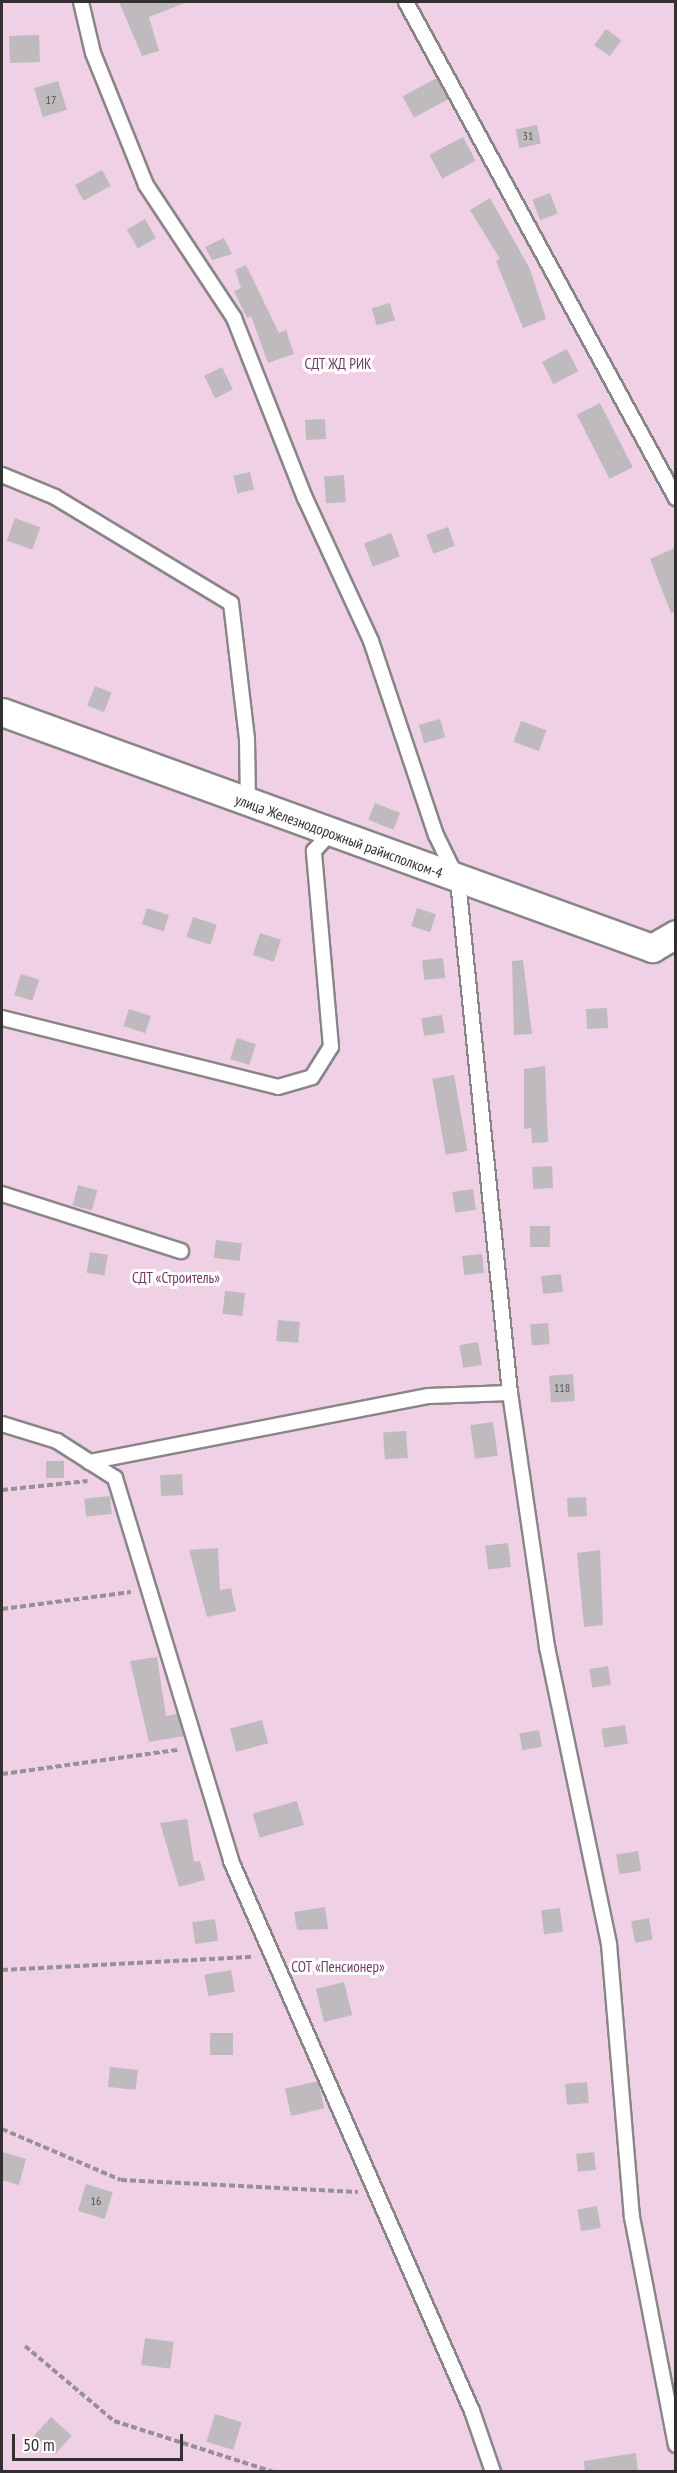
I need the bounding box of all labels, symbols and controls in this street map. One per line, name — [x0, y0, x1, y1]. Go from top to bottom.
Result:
house number: 17 — [46, 93, 56, 107]
house number: 31 — [523, 129, 533, 143]
park label: СДТ ЖД РИК — [304, 355, 372, 373]
street label: улица Железнодорожный райисполком-4 — [233, 790, 445, 882]
park label: СДТ «Строитель» — [132, 1269, 220, 1287]
house number: 118 — [554, 1381, 570, 1395]
park label: СОТ «Пенсионер» — [291, 1958, 385, 1976]
house number: 16 — [91, 2194, 101, 2208]
scale bar — [15, 2422, 186, 2460]
text: 50 m — [23, 2433, 55, 2456]

